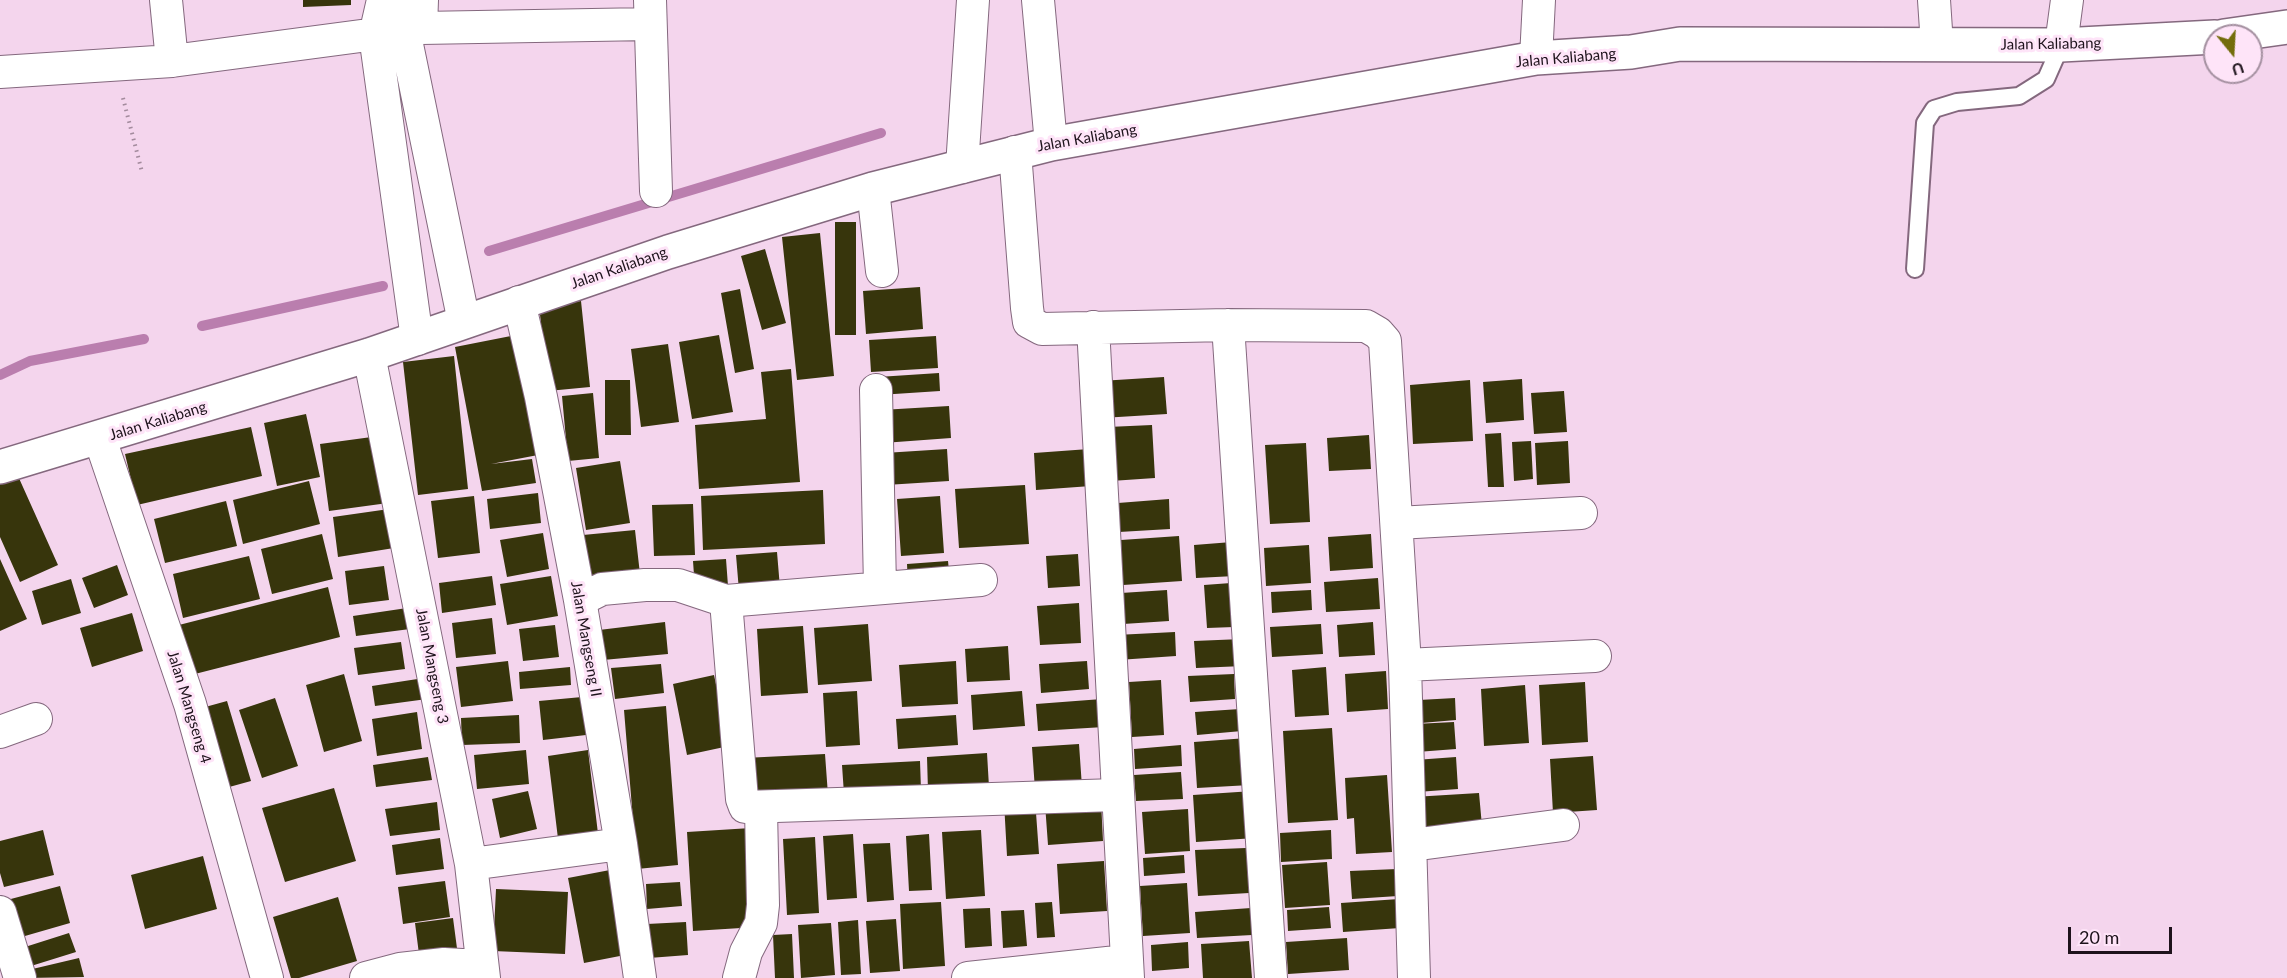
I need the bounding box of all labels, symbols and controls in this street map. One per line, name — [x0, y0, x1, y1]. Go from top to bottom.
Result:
north arrow — [2203, 24, 2263, 84]
street label: Jalan Kaliabang — [2001, 34, 2101, 54]
street label: Jalan Kaliabang — [1515, 45, 1617, 71]
text: U — [2230, 59, 2247, 81]
street label: Jalan Kaliabang — [1036, 120, 1138, 156]
street label: Jalan Kaliabang — [568, 243, 670, 293]
street label: Jalan Kaliabang — [107, 398, 209, 444]
street label: Jalan Mangseng II — [567, 580, 605, 698]
street label: Jalan Mangseng 3 — [412, 607, 452, 725]
street label: Jalan Mangseng 4 — [163, 648, 215, 766]
scale bar — [2071, 915, 2174, 953]
text: 20 m — [2079, 926, 2119, 948]

